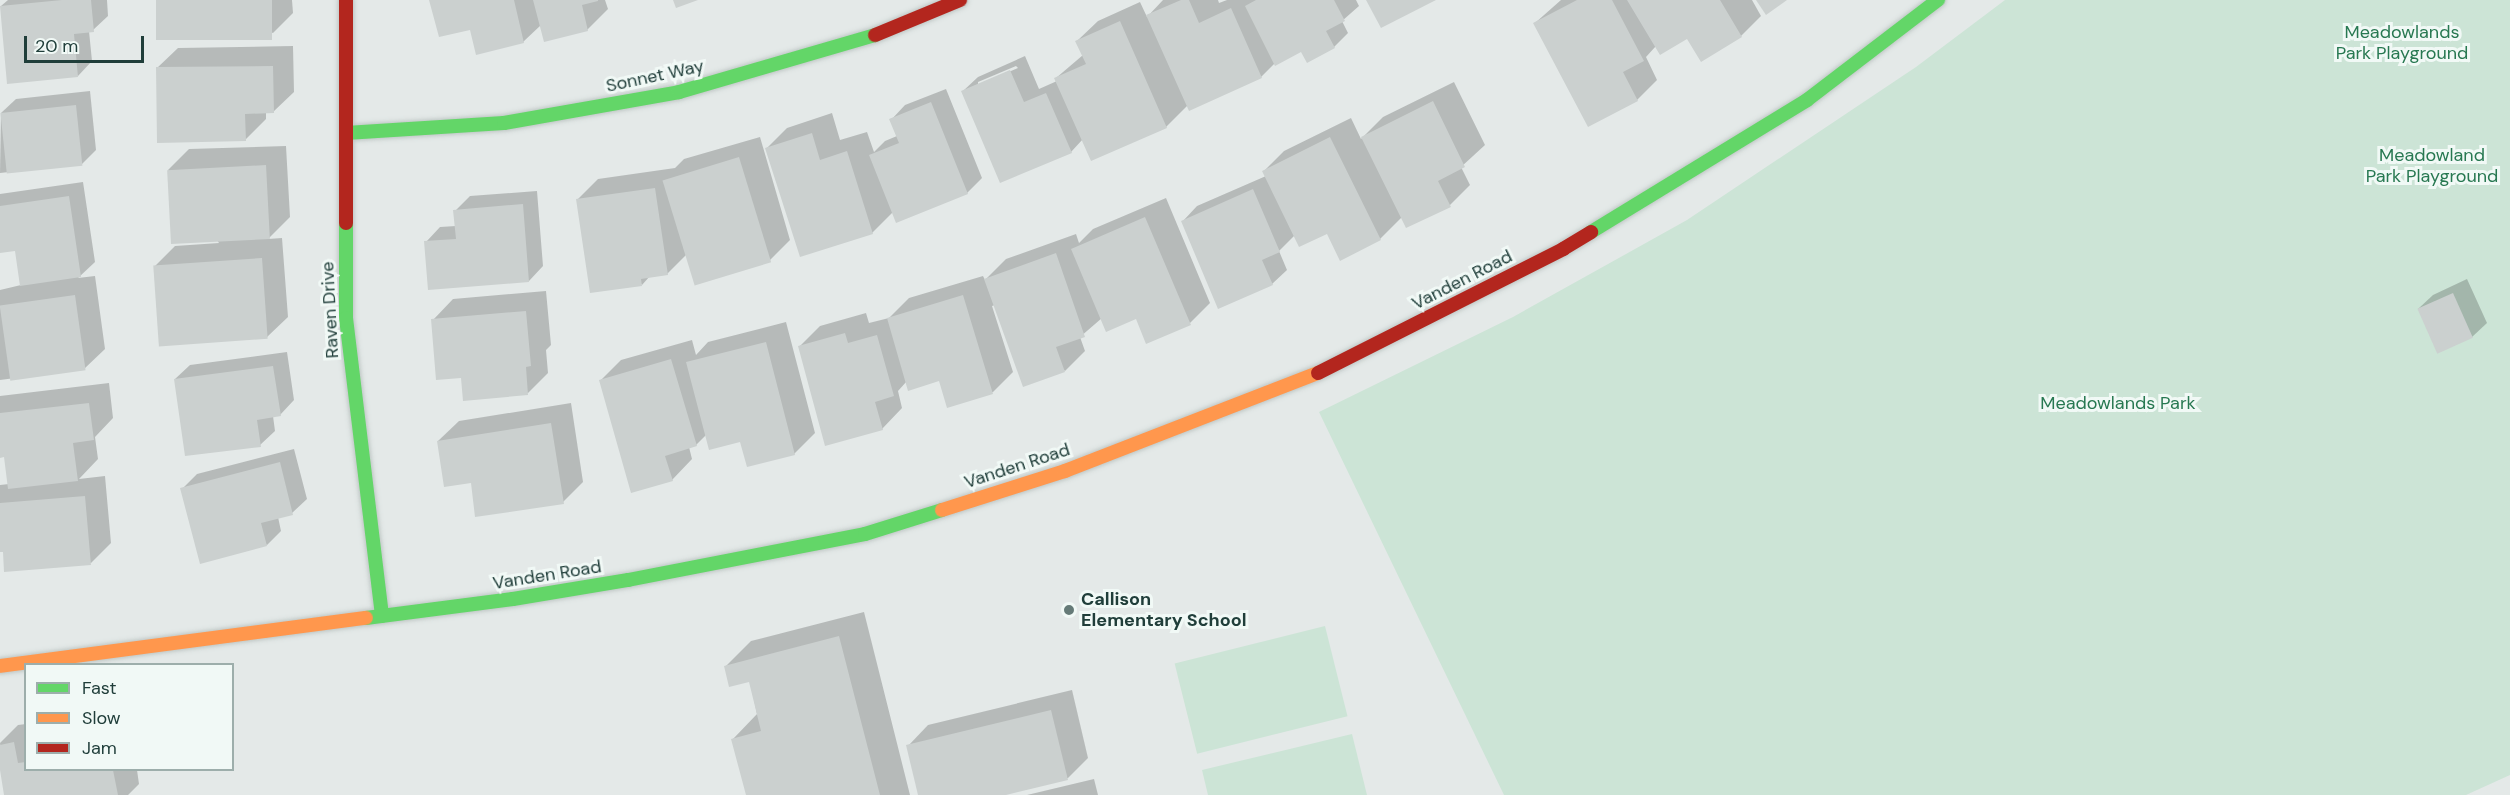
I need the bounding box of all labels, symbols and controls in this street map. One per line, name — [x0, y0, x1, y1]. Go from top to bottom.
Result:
park label: Meadowlands Park Playground — [2336, 22, 2468, 64]
scale bar — [27, 24, 147, 62]
text: 20 m — [35, 34, 78, 58]
street label: Sonnet Way — [604, 55, 706, 97]
park label: Meadowland Park Playground — [2366, 145, 2498, 188]
street label: Vanden Road — [1408, 245, 1516, 315]
street label: Raven Drive — [317, 261, 343, 359]
park label: Meadowlands Park — [2040, 392, 2196, 414]
street label: Vanden Road — [962, 439, 1072, 493]
street label: Vanden Road — [491, 556, 603, 594]
place label: Callison Elementary School — [1081, 589, 1247, 632]
marker: Callison Elementary School — [1062, 603, 1076, 617]
legend — [24, 663, 234, 771]
text: Fast — [82, 676, 117, 700]
text: Slow — [82, 706, 121, 730]
text: Jam — [82, 736, 117, 760]

